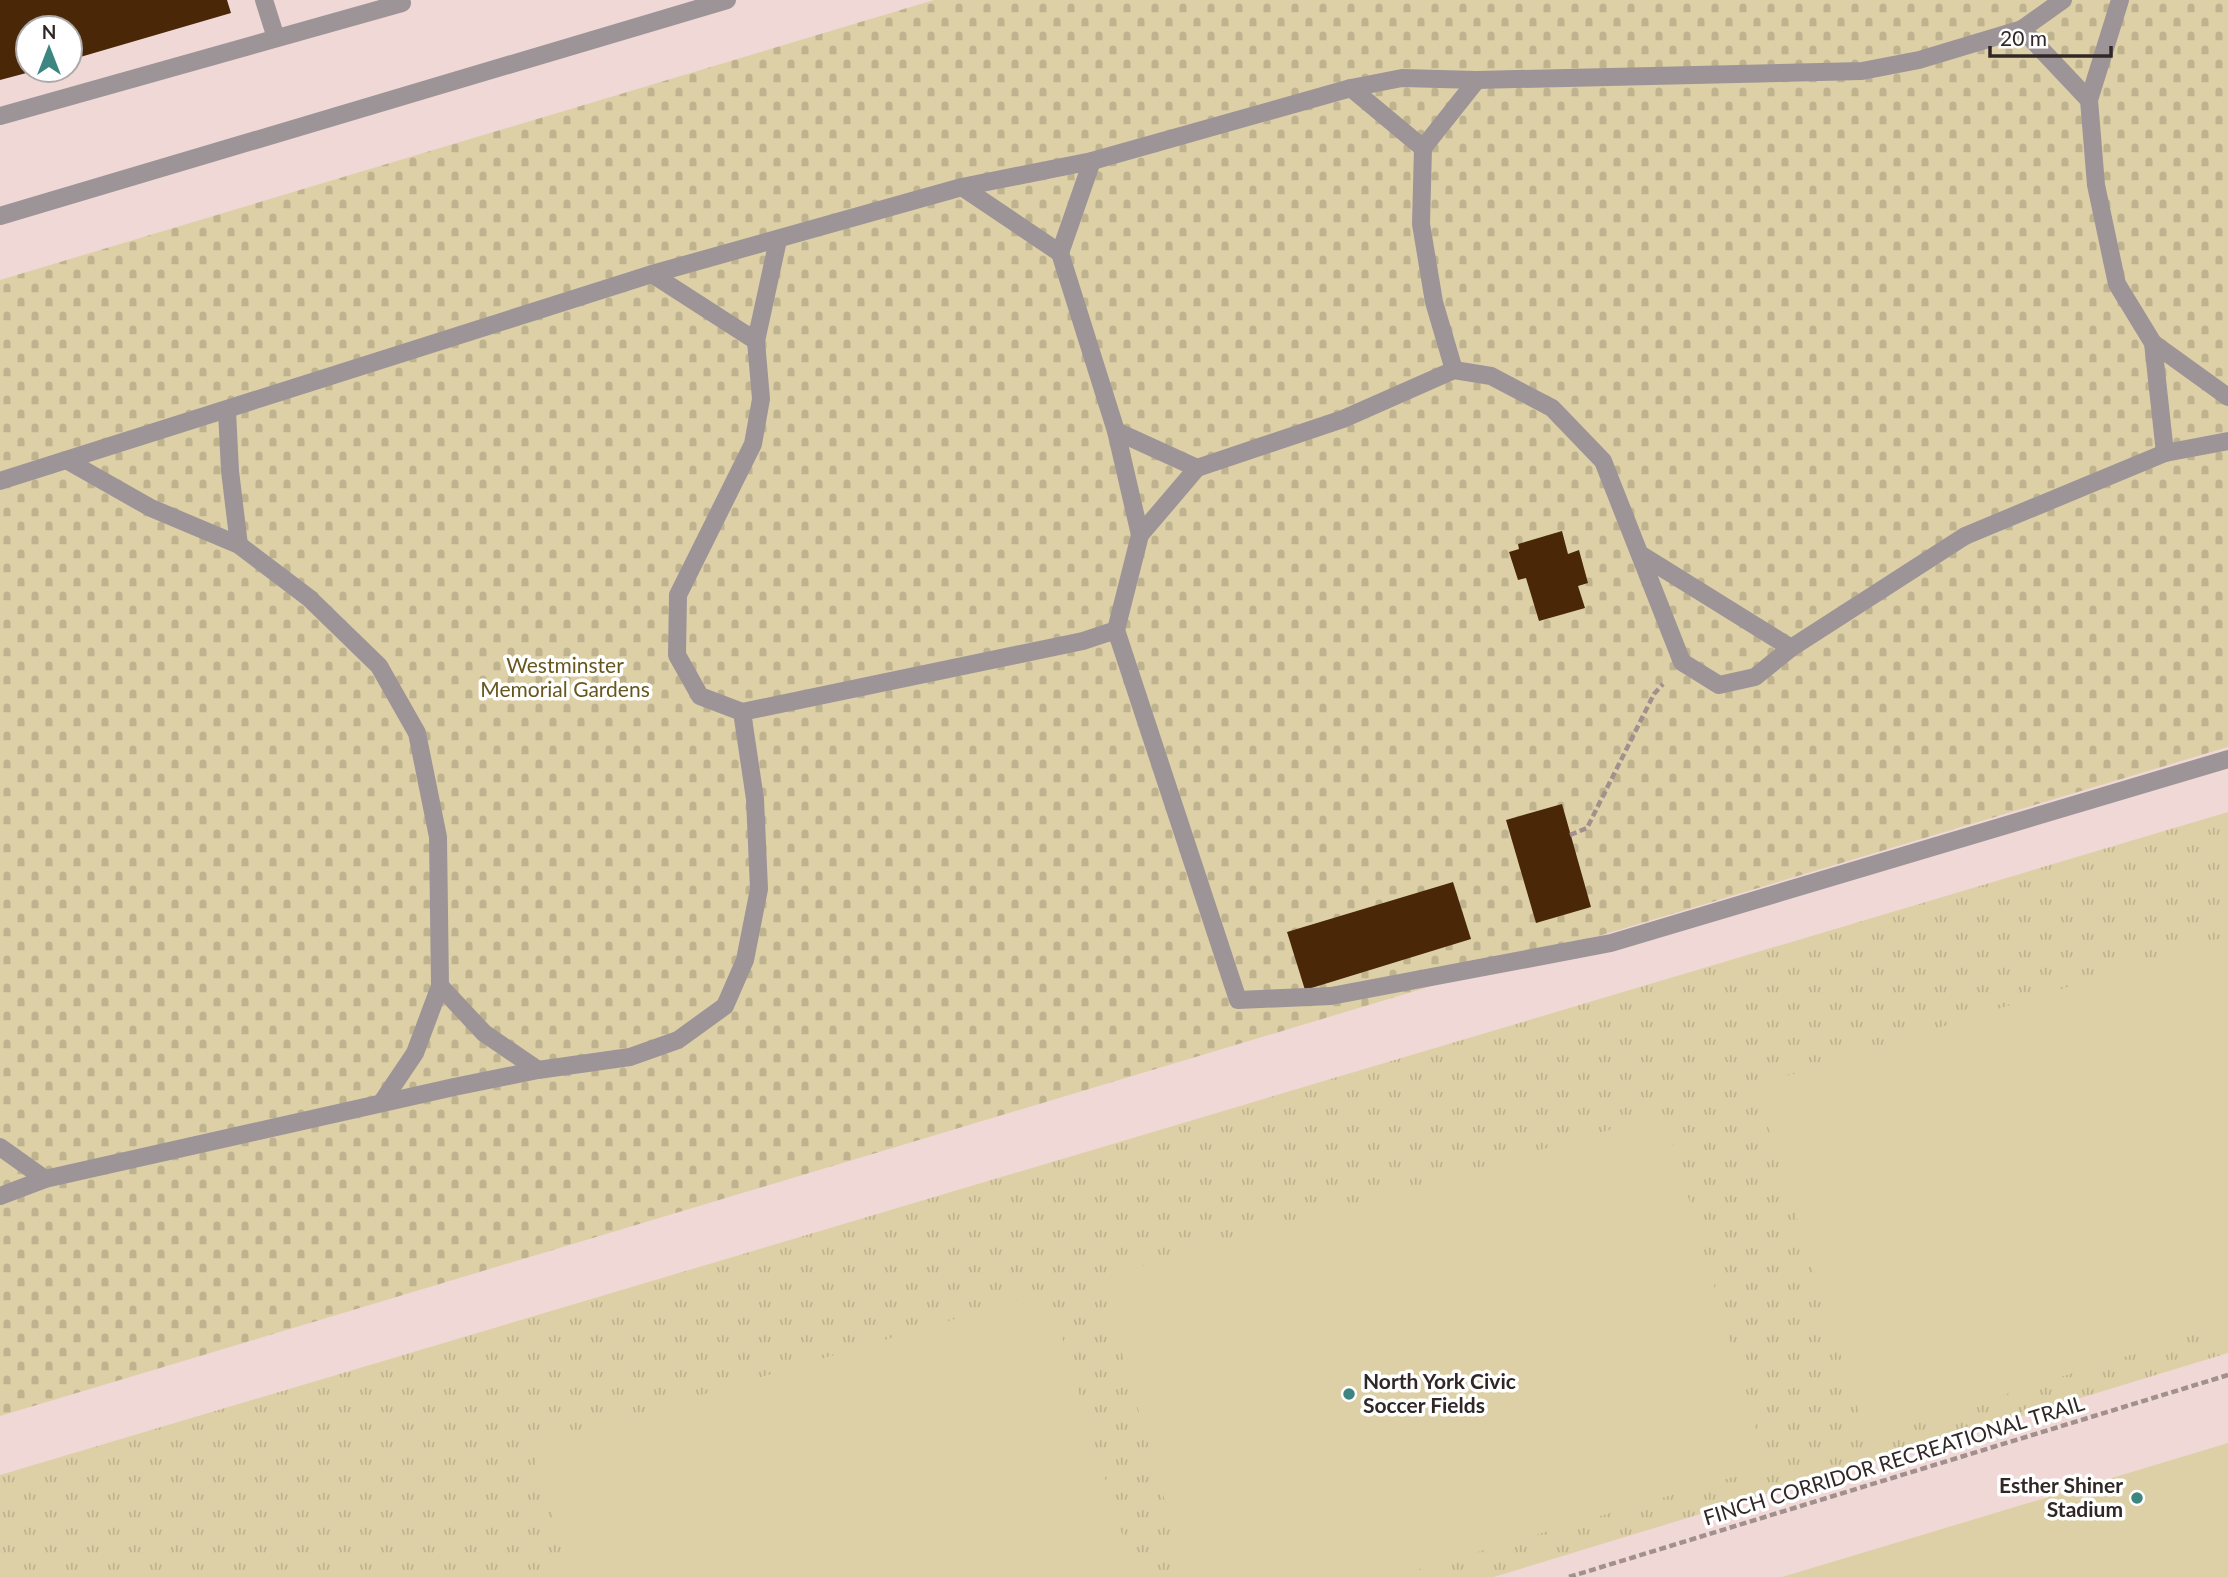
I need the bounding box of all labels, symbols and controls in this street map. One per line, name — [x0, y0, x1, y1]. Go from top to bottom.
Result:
north arrow — [14, 14, 84, 84]
scale bar — [1990, 14, 2111, 58]
text: N — [42, 20, 56, 43]
text: 20 m — [2000, 25, 2047, 50]
park label: Westminster Memorial Gardens — [480, 652, 650, 701]
place label: North York Civic Soccer Fields — [1363, 1368, 1516, 1417]
marker: North York Civic Soccer Fields — [1341, 1386, 1357, 1402]
street label: FINCH CORRIDOR RECREATIONAL TRAIL — [1700, 1390, 2087, 1530]
place label: Esther Shiner Stadium — [1999, 1472, 2123, 1521]
marker: Esther Shiner Stadium — [2129, 1490, 2145, 1506]

